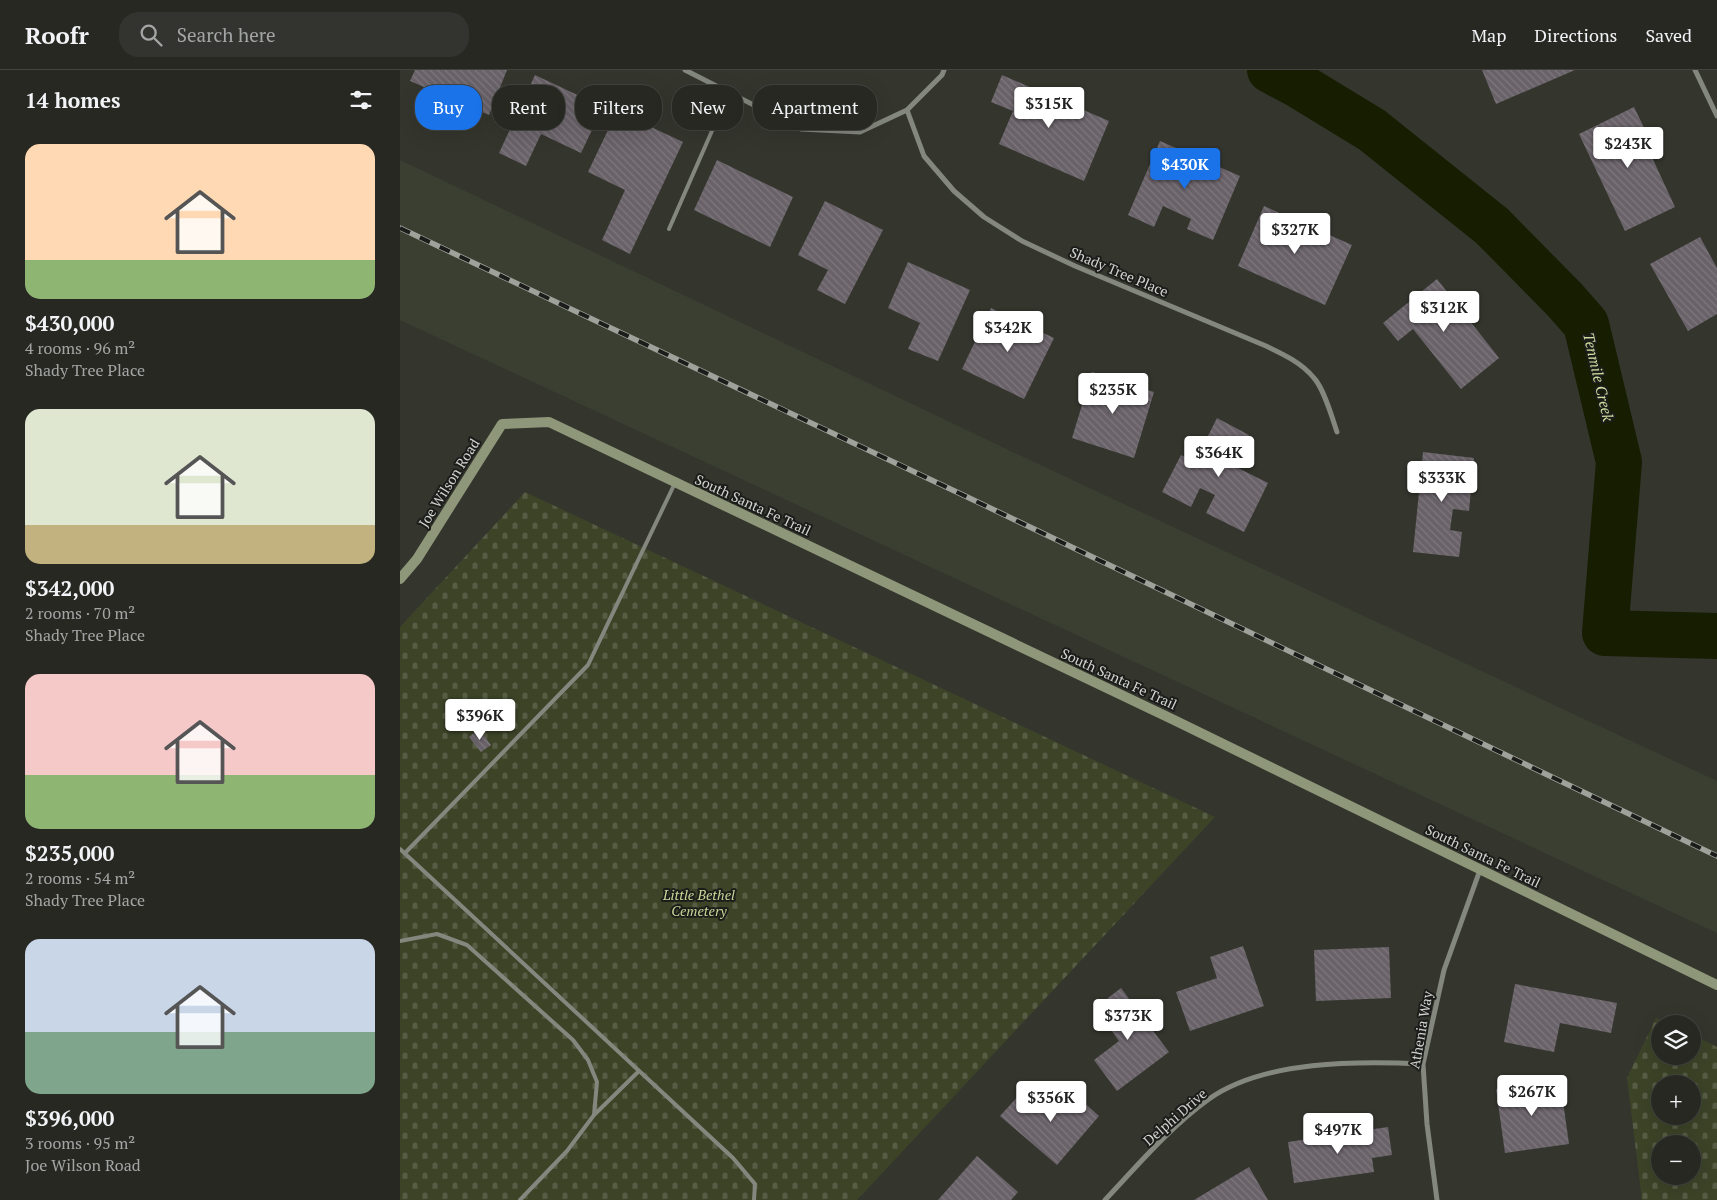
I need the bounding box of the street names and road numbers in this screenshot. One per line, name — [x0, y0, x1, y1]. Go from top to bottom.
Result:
street label: Shady Tree Place — [1067, 242, 1171, 301]
street label: Joe Wilson Road — [414, 435, 484, 531]
street label: South Santa Fe Trail — [692, 469, 814, 540]
street label: South Santa Fe Trail — [1058, 643, 1180, 714]
street label: South Santa Fe Trail — [1423, 819, 1544, 892]
street label: Athenia Way — [1404, 989, 1437, 1070]
street label: Delphi Drive — [1139, 1084, 1210, 1149]

